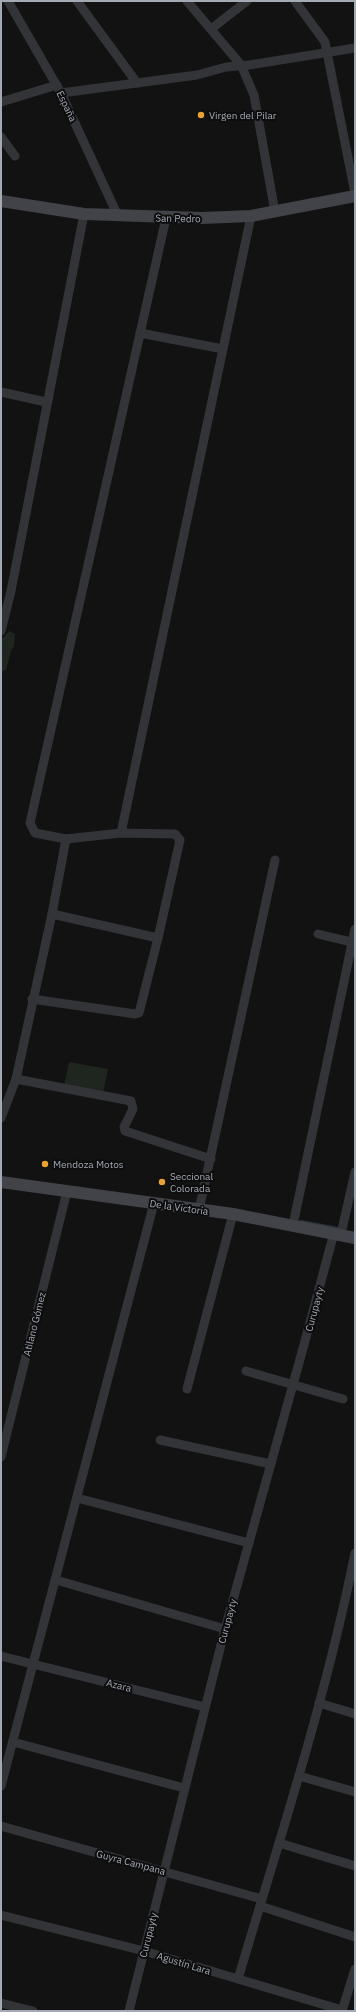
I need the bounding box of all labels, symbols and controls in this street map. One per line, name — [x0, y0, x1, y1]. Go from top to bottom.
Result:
street label: España — [54, 89, 80, 124]
place label: Virgen del Pilar — [209, 109, 277, 122]
marker: Virgen del Pilar — [196, 110, 206, 120]
street label: San Pedro — [155, 212, 201, 225]
place label: Mendoza Motos — [53, 1158, 124, 1171]
marker: Mendoza Motos — [40, 1159, 50, 1169]
place label: Seccional Colorada — [170, 1170, 213, 1195]
marker: Seccional Colorada — [157, 1177, 167, 1187]
street label: De la Victoria — [149, 1197, 210, 1218]
street label: Curupayty — [302, 1285, 327, 1333]
street label: Atilano Gómez — [20, 1290, 49, 1357]
street label: Curupayty — [215, 1597, 240, 1645]
street label: Azara — [105, 1676, 133, 1695]
street label: Guyra Campana — [95, 1847, 168, 1878]
street label: Curupayty — [137, 1911, 160, 1959]
street label: Agustín Lara — [155, 1949, 213, 1978]

